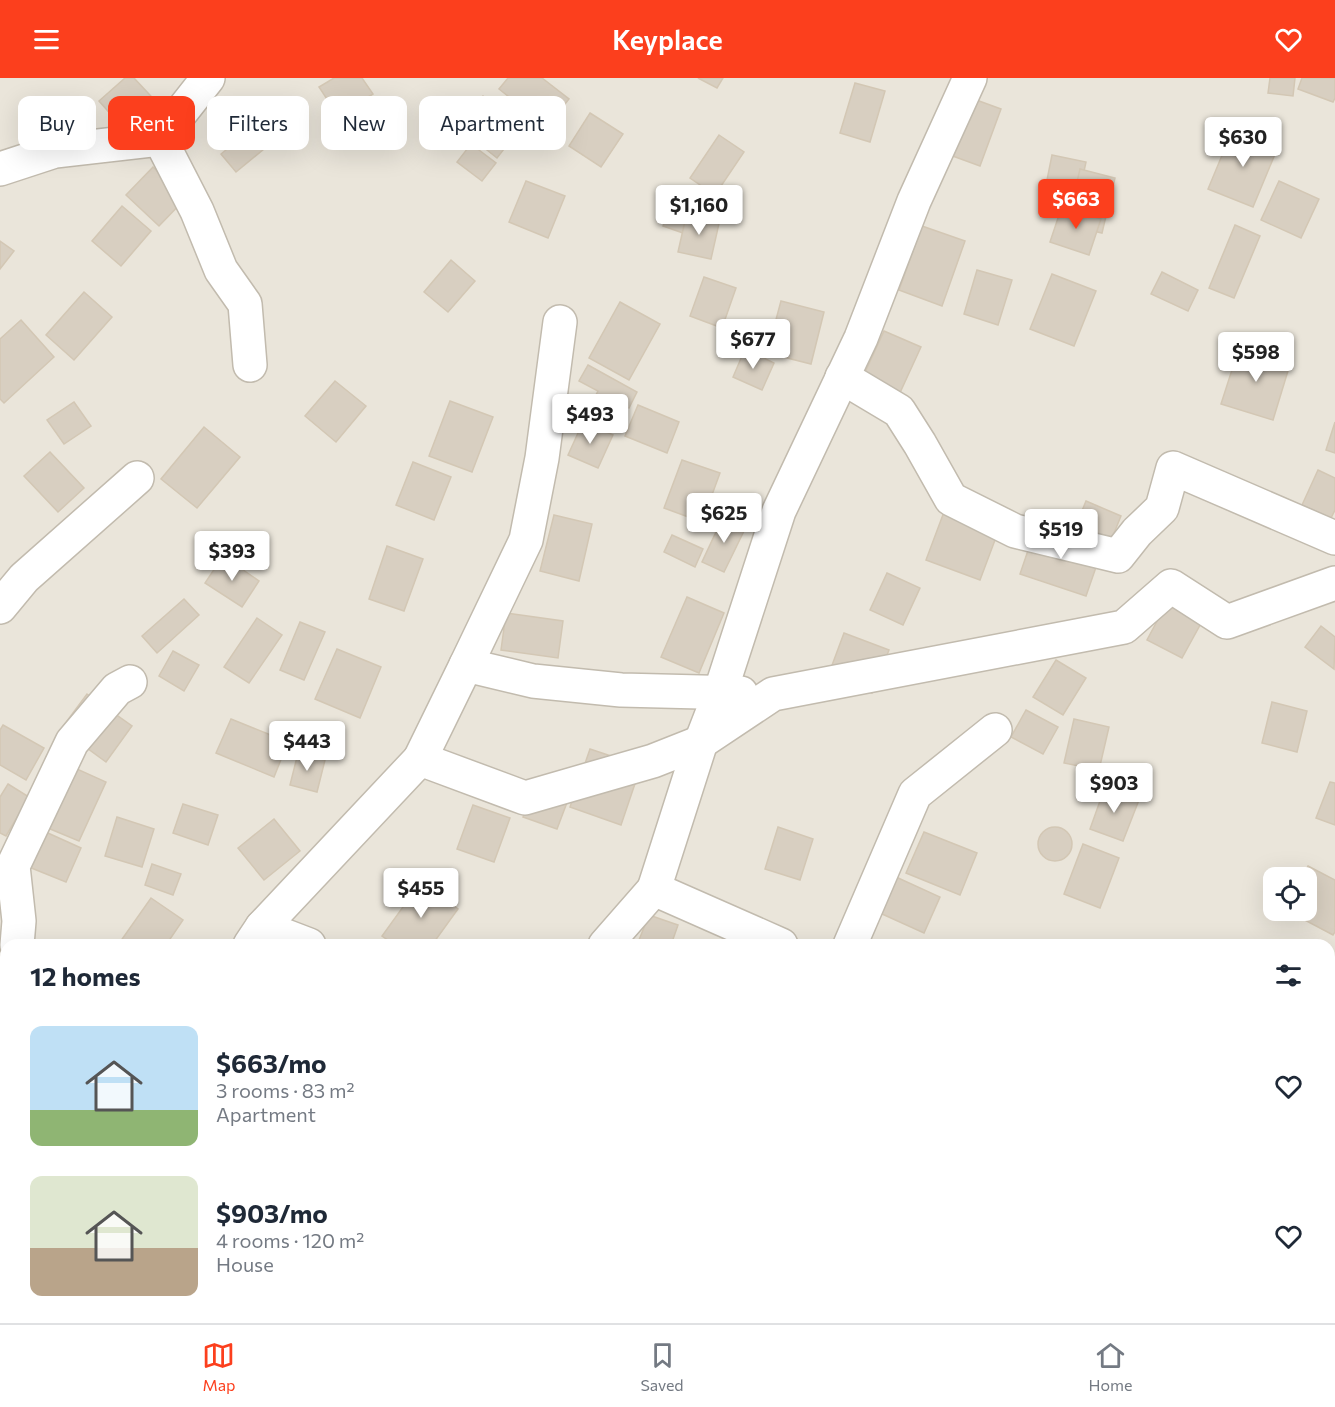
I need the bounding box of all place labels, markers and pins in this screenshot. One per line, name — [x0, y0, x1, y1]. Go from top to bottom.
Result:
pin: $630 — [1207, 117, 1279, 168]
pin: $663 — [1040, 179, 1112, 230]
pin: $1,160 — [650, 185, 748, 236]
pin: $677 — [717, 319, 789, 370]
pin: $598 — [1220, 332, 1292, 383]
pin: $493 — [554, 394, 626, 445]
pin: $625 — [688, 493, 760, 544]
pin: $519 — [1025, 509, 1097, 560]
pin: $393 — [196, 531, 268, 582]
pin: $443 — [271, 721, 343, 772]
pin: $903 — [1078, 763, 1150, 814]
pin: $455 — [385, 868, 457, 919]

